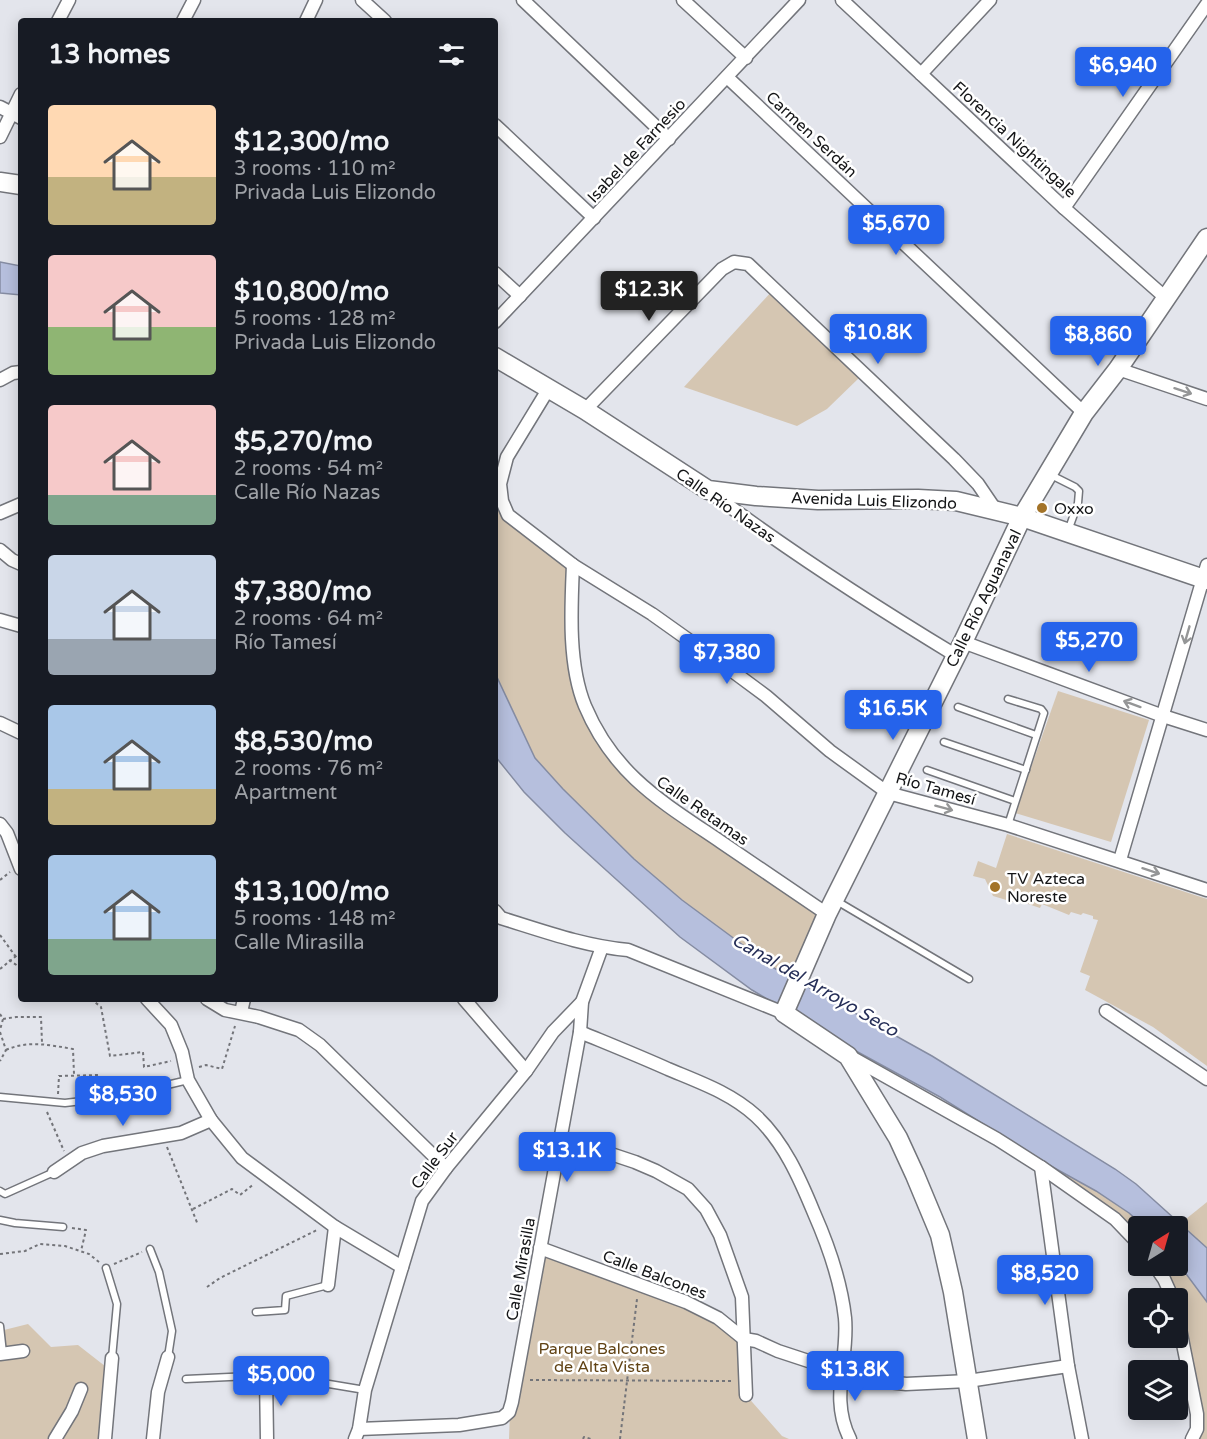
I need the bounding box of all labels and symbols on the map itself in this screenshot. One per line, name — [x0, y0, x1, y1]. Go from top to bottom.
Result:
pin: $6,940 — [1074, 47, 1172, 98]
street label: Florencia Nightingale — [948, 77, 1080, 202]
street label: Carmen Serdán — [762, 87, 861, 182]
street label: Isabel de Farnesio — [583, 94, 690, 207]
pin: $5,670 — [847, 205, 945, 256]
pin: $12.3K — [600, 271, 698, 322]
pin: $10.8K — [829, 314, 927, 365]
pin: $8,860 — [1049, 316, 1147, 367]
one-way arrow — [1173, 386, 1192, 397]
street label: Calle Río Nazas — [672, 464, 779, 548]
street label: Avenida Luis Elizondo — [791, 488, 957, 514]
place label: Oxxo — [1054, 499, 1094, 519]
marker: Oxxo — [1035, 501, 1049, 515]
street label: Calle Río Aguanaval — [942, 526, 1026, 671]
pin: $5,270 — [1040, 622, 1138, 673]
one-way arrow — [1180, 625, 1192, 644]
pin: $7,380 — [678, 634, 776, 685]
pin: $16.5K — [844, 690, 942, 741]
one-way arrow — [1123, 698, 1142, 709]
street label: Río Tamesí — [893, 768, 978, 810]
street label: Calle Retamas — [652, 772, 752, 850]
one-way arrow — [935, 803, 954, 814]
one-way arrow — [1141, 866, 1160, 877]
place label: TV Azteca Noreste — [1007, 869, 1085, 907]
marker: TV Azteca Noreste — [988, 880, 1002, 894]
water label: Canal del Arroyo Seco — [728, 928, 903, 1042]
pin: $8,530 — [74, 1076, 172, 1127]
street label: Calle Sur — [407, 1127, 463, 1193]
pin: $13.1K — [518, 1132, 616, 1183]
street label: Calle Mirasilla — [502, 1216, 540, 1322]
north arrow — [1128, 1216, 1188, 1276]
street label: Calle Balcones — [600, 1246, 710, 1304]
pin: $8,520 — [996, 1255, 1094, 1306]
park label: Parque Balcones de Alta Vista — [538, 1339, 666, 1377]
pin: $13.8K — [806, 1351, 904, 1402]
pin: $5,000 — [232, 1356, 330, 1407]

